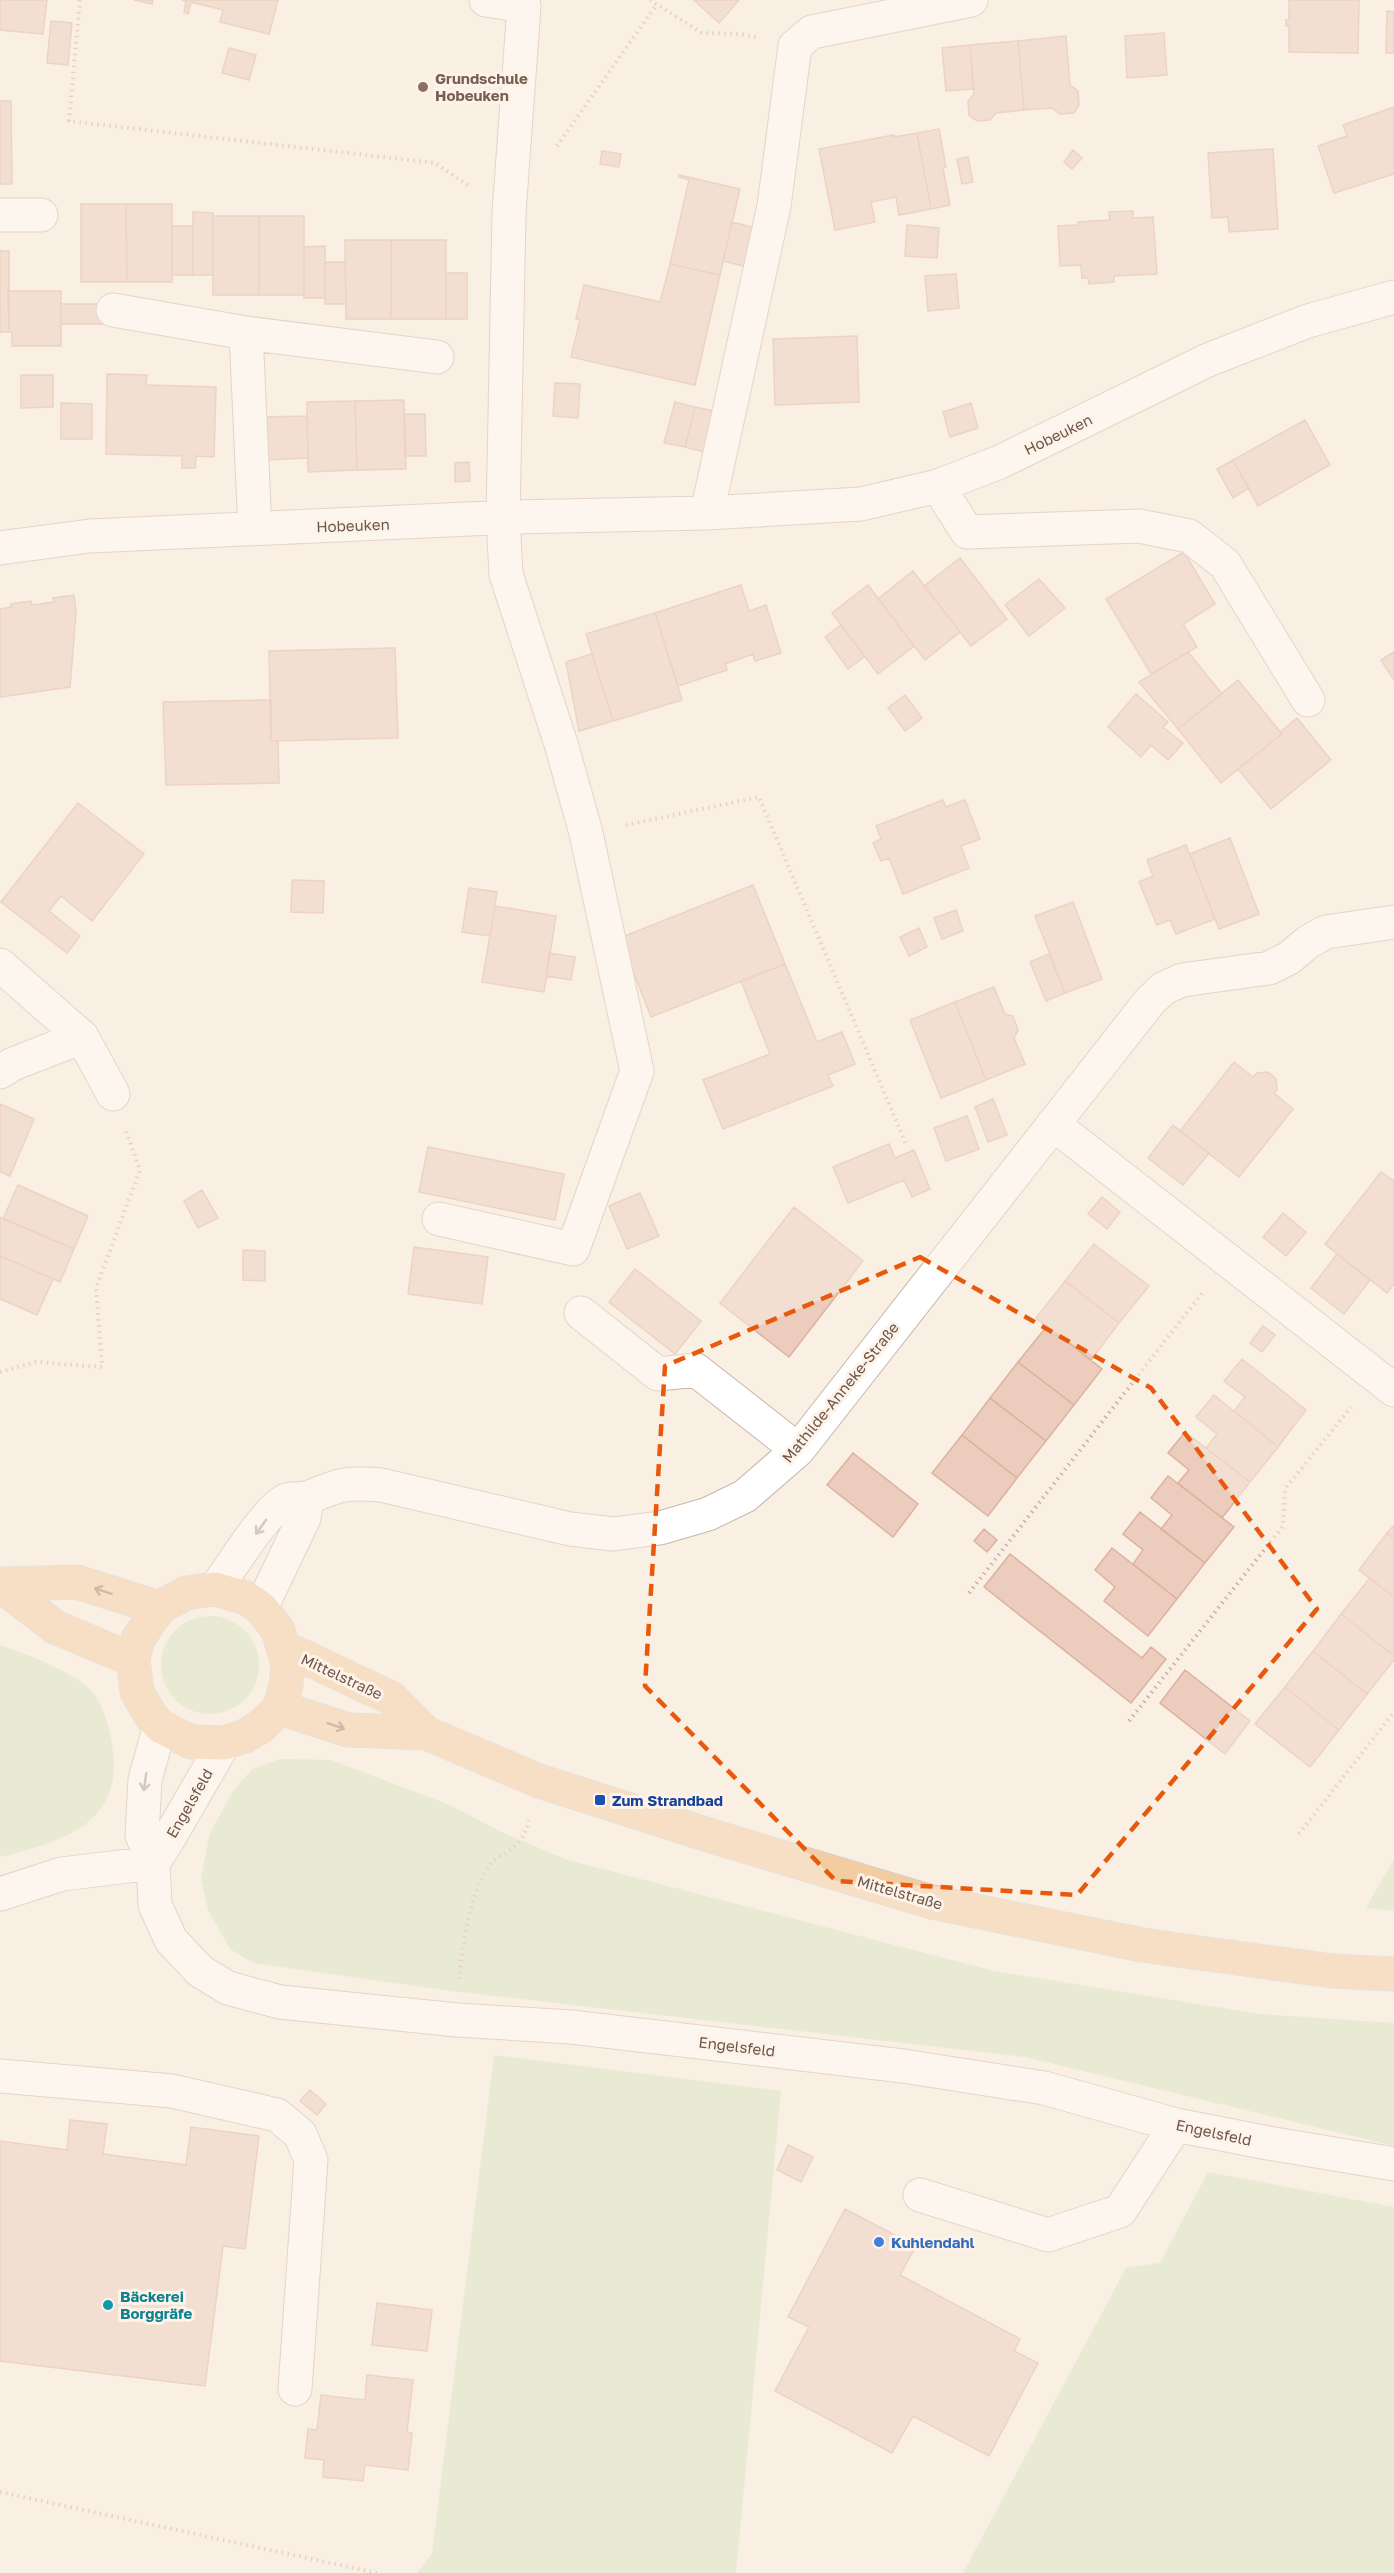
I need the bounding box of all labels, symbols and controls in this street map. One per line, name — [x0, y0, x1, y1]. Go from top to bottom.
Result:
place label: Grundschule Hobeuken — [435, 69, 528, 104]
marker: Grundschule Hobeuken — [416, 80, 430, 94]
street label: Hobeuken — [1021, 410, 1095, 458]
street label: Hobeuken — [316, 515, 390, 535]
street label: Mathilde-Anneke-Straße — [778, 1318, 902, 1466]
one-way arrow — [255, 1518, 267, 1534]
one-way arrow — [94, 1584, 113, 1595]
street label: Mittelstraße — [298, 1649, 386, 1703]
one-way arrow — [326, 1721, 345, 1732]
street label: Engelsfeld — [162, 1765, 216, 1841]
one-way arrow — [140, 1772, 151, 1791]
place label: Zum Strandbad — [612, 1791, 723, 1809]
marker: Zum Strandbad — [593, 1793, 607, 1807]
street label: Mittelstraße — [855, 1871, 945, 1913]
street label: Engelsfeld — [698, 2032, 776, 2060]
street label: Engelsfeld — [1174, 2115, 1254, 2149]
place label: Kuhlendahl — [891, 2233, 975, 2251]
marker: Kuhlendahl — [872, 2235, 886, 2249]
place label: Bäckerei Borggräfe — [120, 2287, 192, 2322]
marker: Bäckerei Borggräfe — [101, 2298, 115, 2312]

